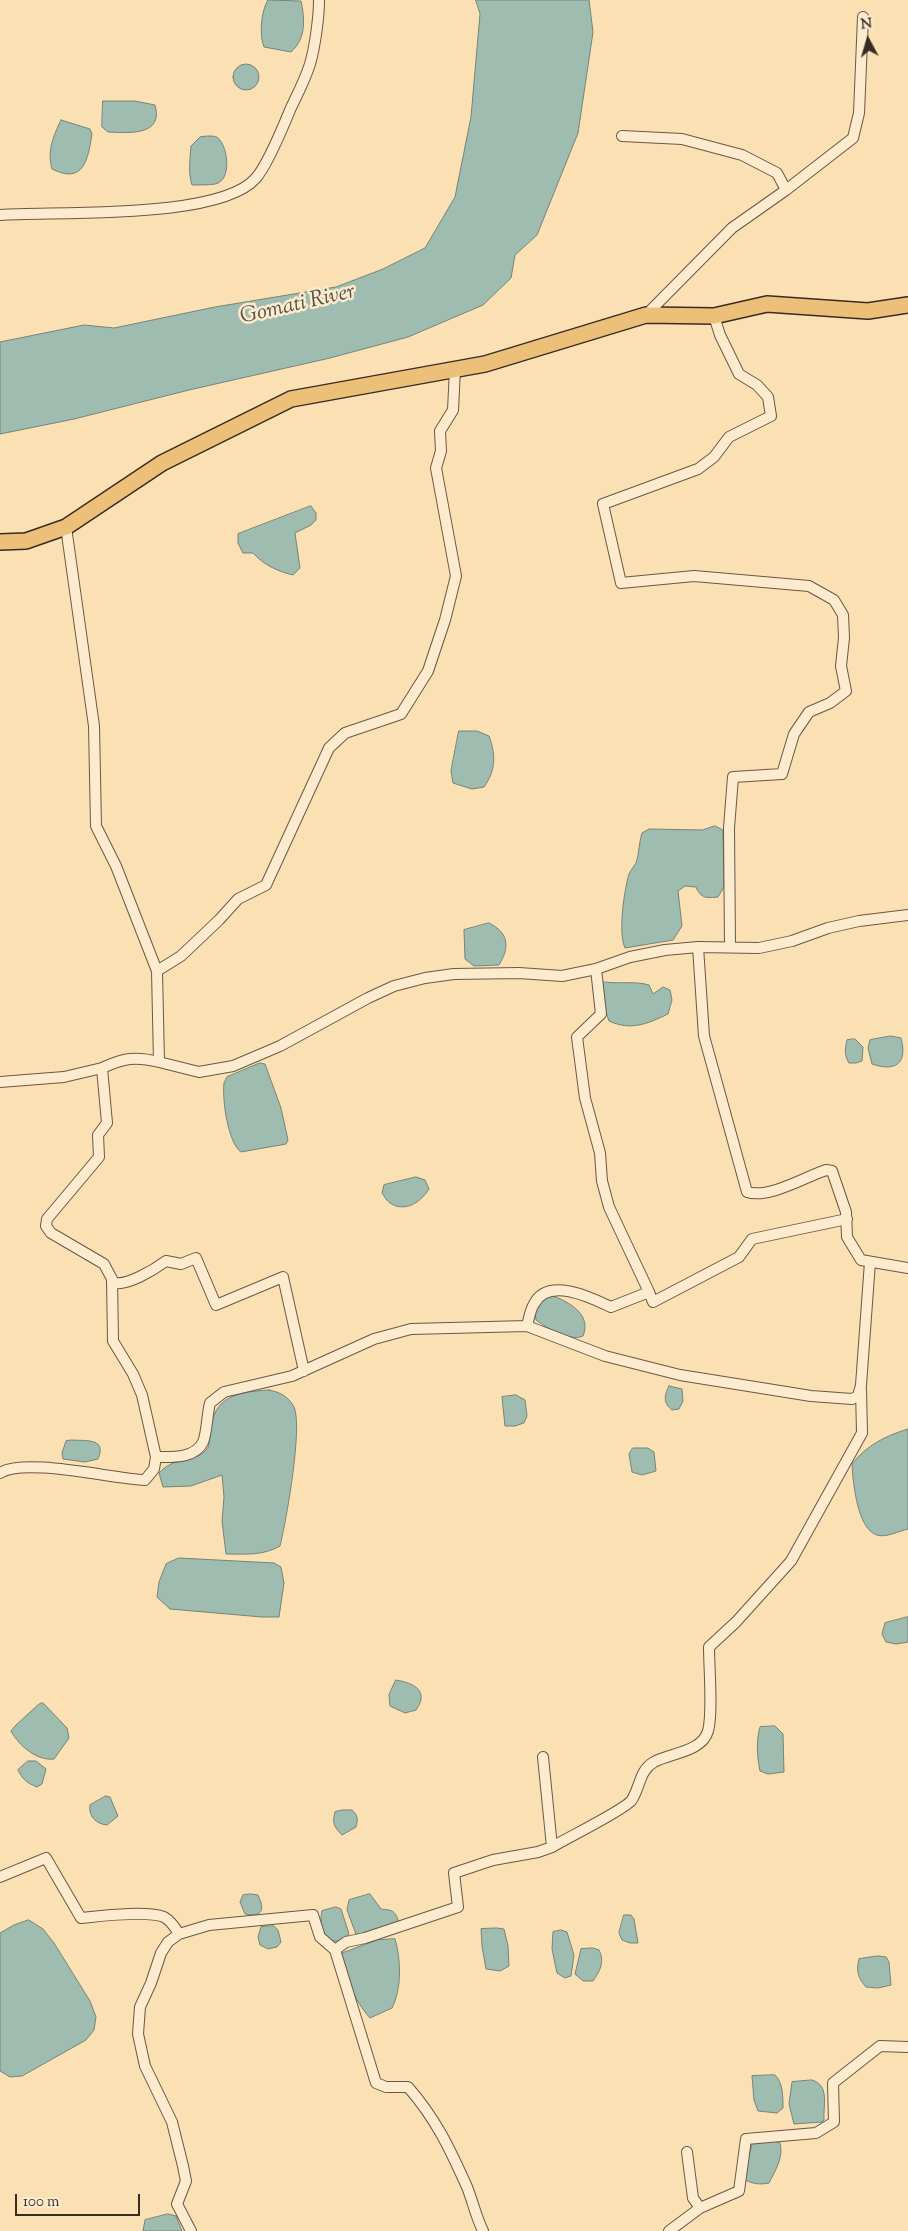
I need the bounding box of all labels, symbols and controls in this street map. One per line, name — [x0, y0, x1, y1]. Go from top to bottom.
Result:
north arrow — [843, 15, 893, 65]
text: N — [860, 15, 873, 36]
water label: Gomati River — [238, 280, 358, 332]
scale bar — [18, 2184, 142, 2216]
text: 100 m — [23, 2192, 59, 2213]

